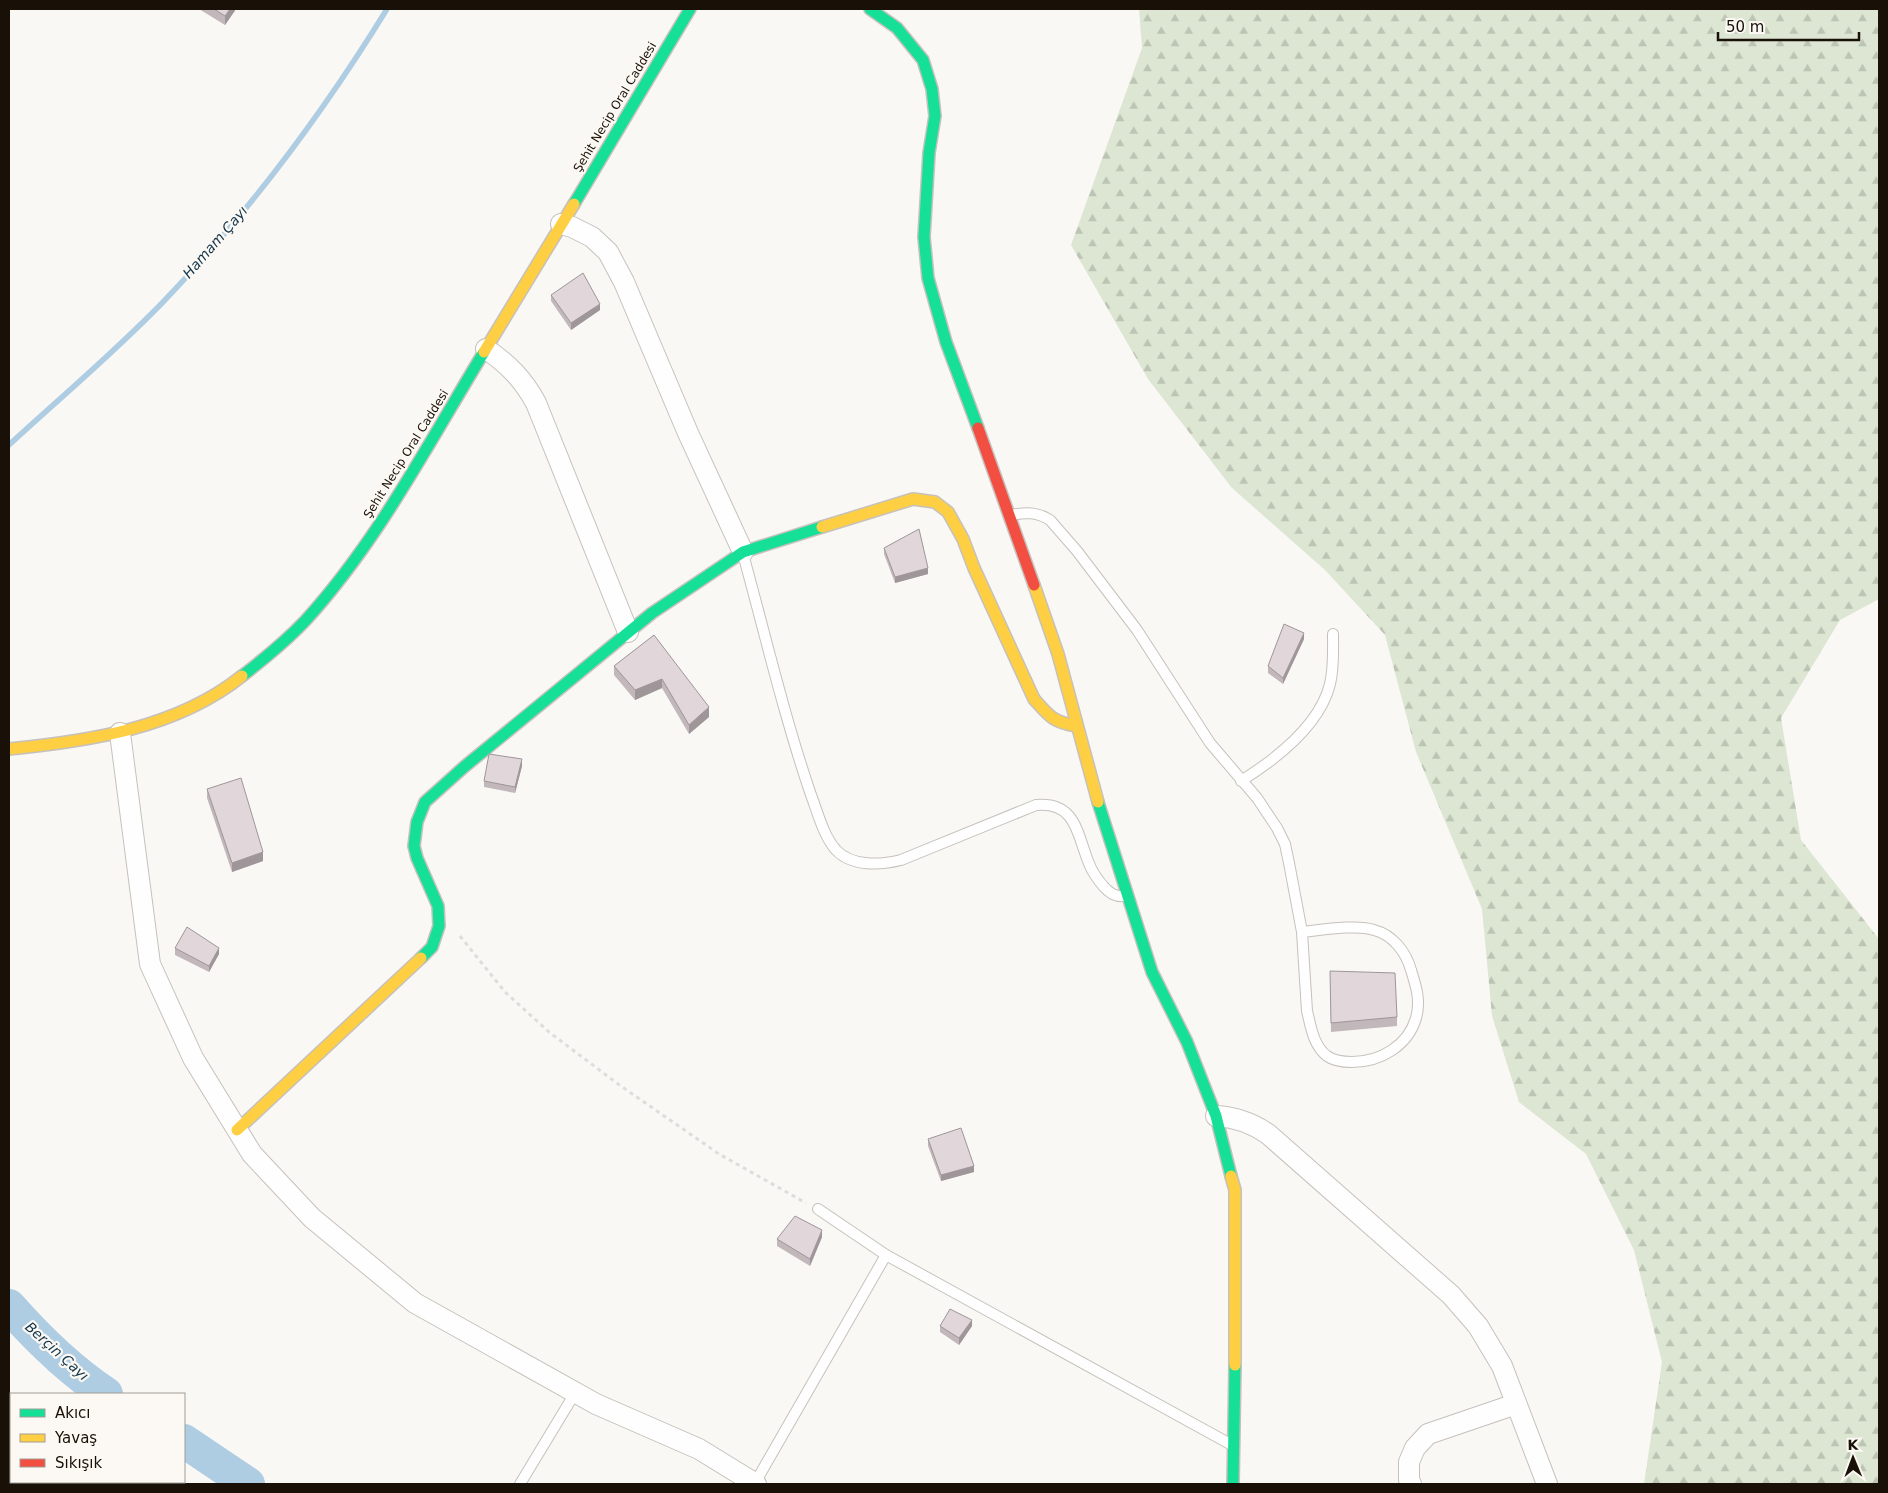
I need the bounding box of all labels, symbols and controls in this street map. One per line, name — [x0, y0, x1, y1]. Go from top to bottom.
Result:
scale bar — [1718, 10, 1859, 42]
text: 50 m — [1726, 18, 1764, 36]
street label: Şehit Necip Oral Caddesi — [571, 40, 659, 174]
water label: Hamam Çayı — [179, 203, 251, 281]
street label: Şehit Necip Oral Caddesi — [361, 387, 451, 521]
water label: Berçin Çayı — [22, 1318, 92, 1384]
legend — [10, 1393, 185, 1483]
text: Akıcı — [55, 1404, 91, 1422]
text: Yavaş — [54, 1429, 97, 1447]
north arrow — [1828, 1433, 1878, 1483]
text: K — [1847, 1437, 1859, 1453]
text: Sıkışık — [55, 1454, 103, 1472]

